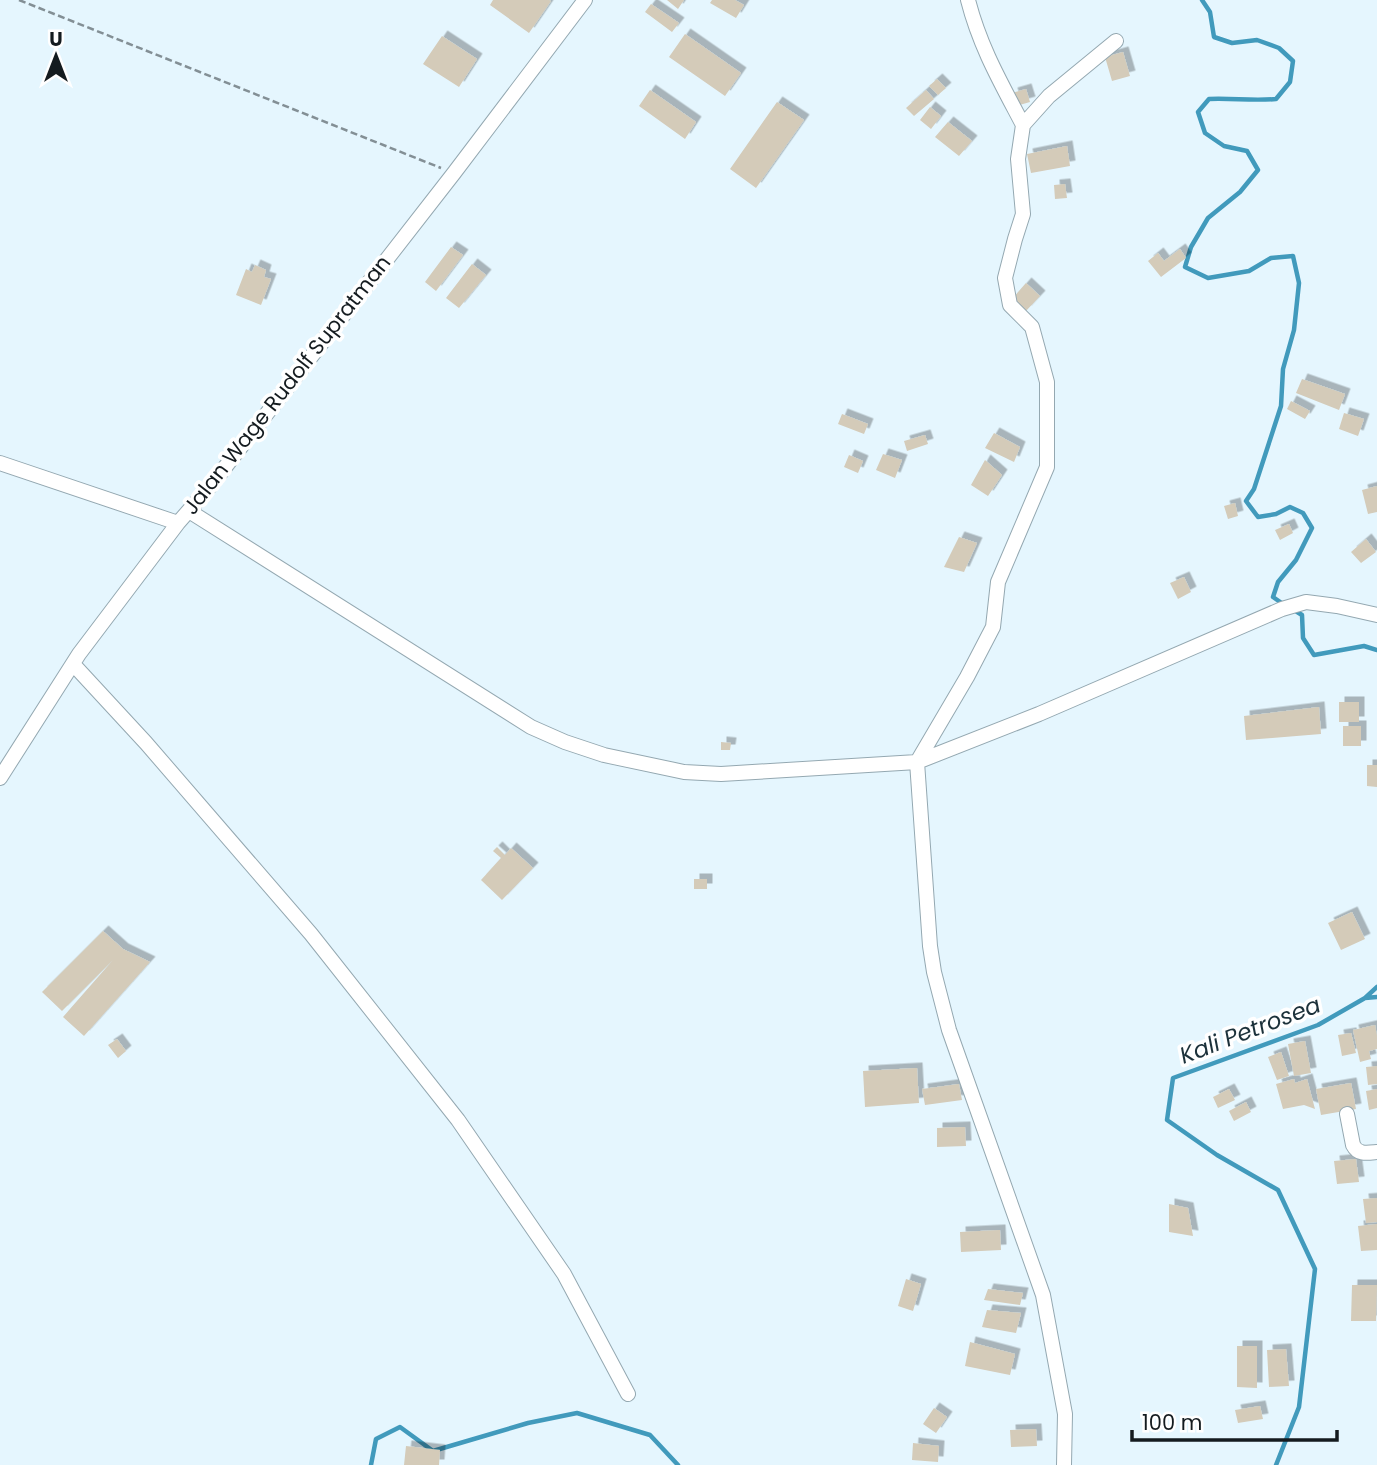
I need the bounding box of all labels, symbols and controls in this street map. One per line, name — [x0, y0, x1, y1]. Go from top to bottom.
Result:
north arrow — [21, 21, 91, 91]
text: U — [49, 26, 63, 53]
street label: Jalan Wage Rudolf Supratman — [176, 249, 397, 520]
water label: Kali Petrosea — [1175, 988, 1325, 1072]
scale bar — [1132, 1398, 1337, 1442]
text: 100 m — [1142, 1408, 1202, 1437]

